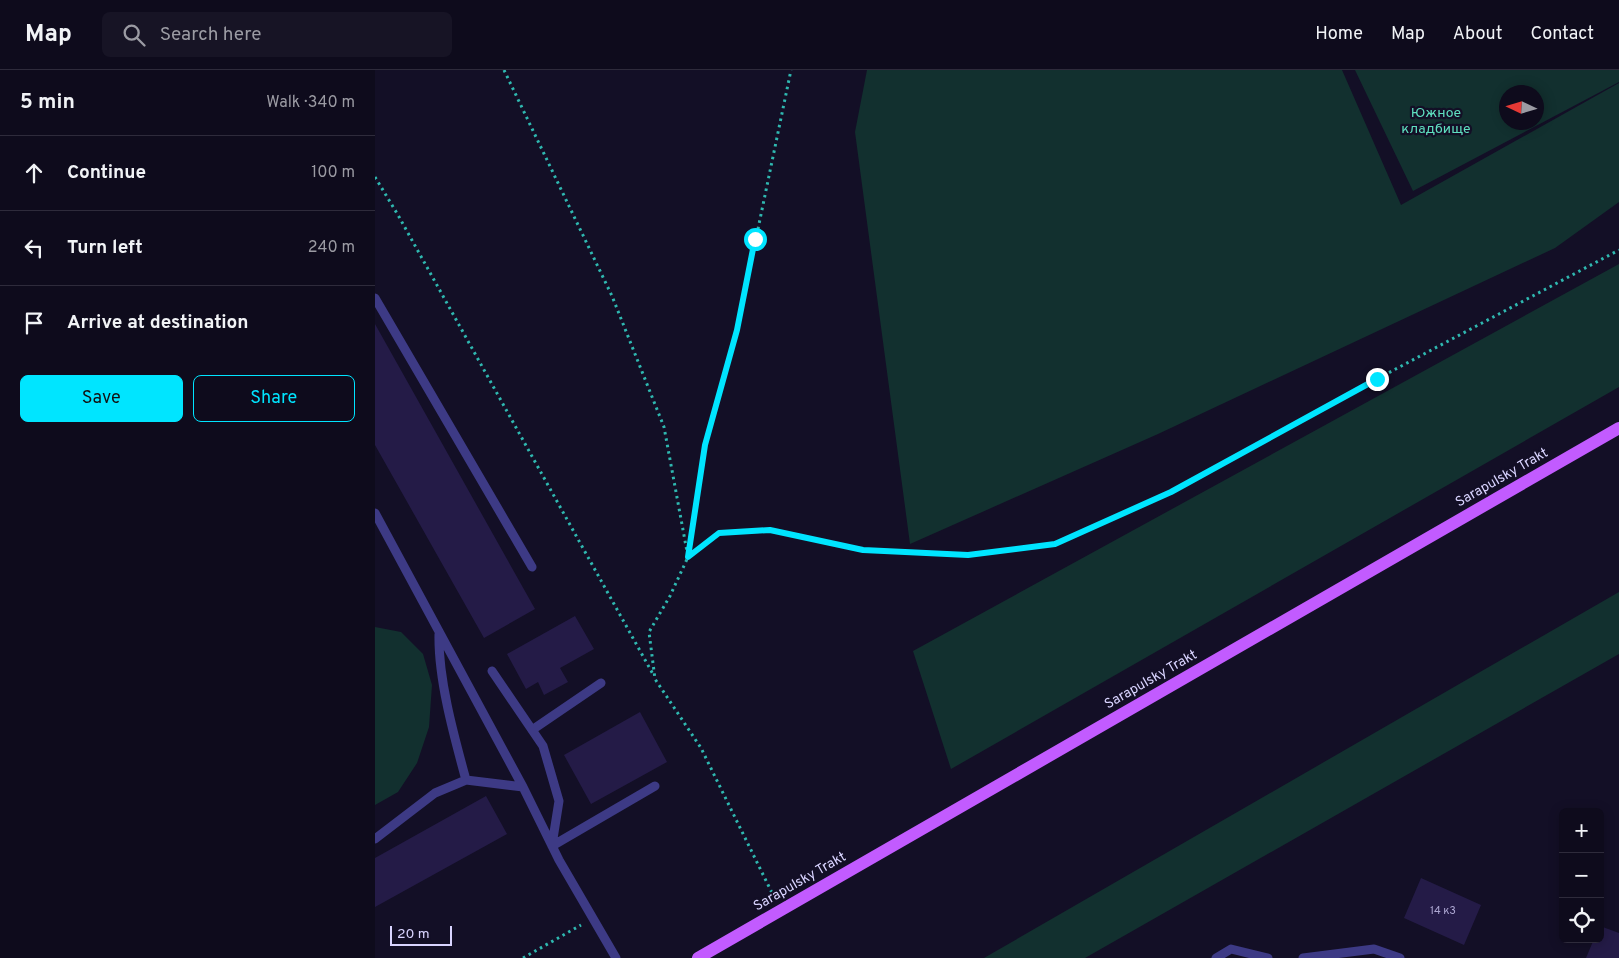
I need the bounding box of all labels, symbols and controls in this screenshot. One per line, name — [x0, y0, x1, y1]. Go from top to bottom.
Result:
search box — [102, 12, 452, 57]
text: Map — [25, 20, 72, 50]
icon: search — [120, 21, 148, 49]
text: Search here — [160, 23, 261, 47]
text: Home — [1315, 23, 1363, 46]
text: Map — [1391, 23, 1425, 46]
text: About — [1453, 23, 1502, 46]
text: Contact — [1530, 23, 1594, 46]
north arrow — [1499, 85, 1544, 130]
text: 5 min — [20, 89, 75, 116]
text: Walk · 340 m — [266, 93, 355, 113]
park label: Южное кладбище — [1401, 105, 1471, 138]
icon: ahead — [20, 159, 48, 187]
text: Continue — [67, 161, 146, 185]
text: 100 m — [311, 163, 355, 183]
route start — [744, 228, 767, 251]
icon: left — [20, 234, 48, 262]
text: Turn left — [67, 236, 143, 260]
text: 240 m — [308, 238, 355, 258]
icon: arrive — [20, 309, 48, 337]
text: Arrive at destination — [67, 311, 248, 335]
route end — [1366, 368, 1389, 391]
button: Save — [20, 375, 183, 422]
button: Share — [193, 375, 355, 422]
street label: Sarapulsky Trakt — [1453, 445, 1551, 511]
street label: Sarapulsky Trakt — [1102, 647, 1200, 713]
map controls — [1559, 808, 1604, 943]
button: + — [1559, 808, 1604, 853]
street label: Sarapulsky Trakt — [751, 849, 849, 915]
button: − — [1559, 853, 1604, 898]
button: locate — [1559, 898, 1604, 943]
house number: 14 к3 — [1430, 904, 1456, 918]
scale bar — [390, 923, 453, 946]
text: 20 m — [397, 926, 430, 943]

